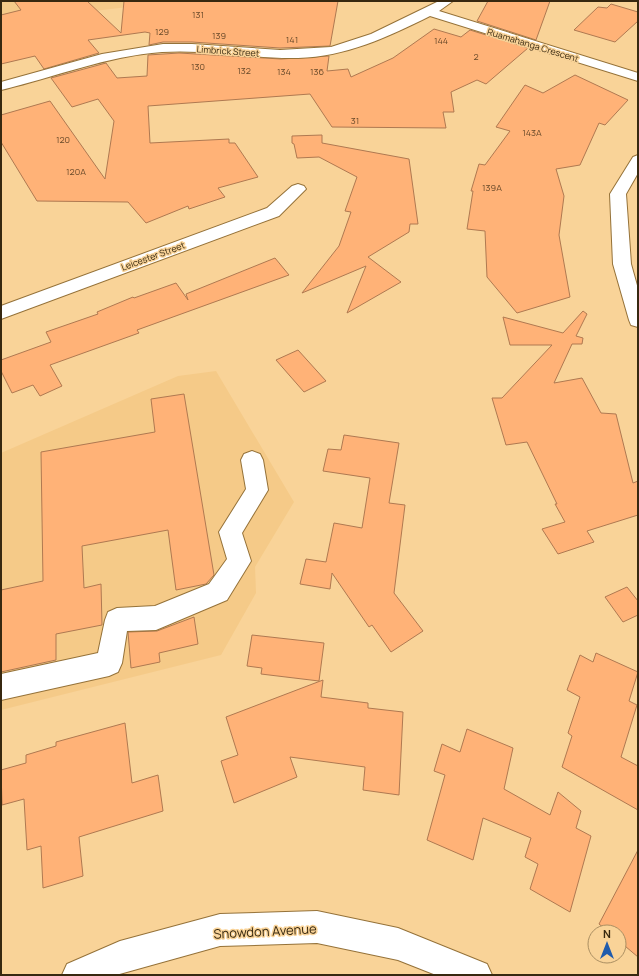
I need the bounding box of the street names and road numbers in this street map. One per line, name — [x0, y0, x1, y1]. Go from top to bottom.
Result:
street label: Ruamahanga Crescent — [486, 25, 581, 65]
street label: Limbrick Street — [196, 42, 260, 60]
street label: Leicester Street — [119, 238, 187, 274]
street label: Snowdon Avenue — [213, 919, 317, 943]

